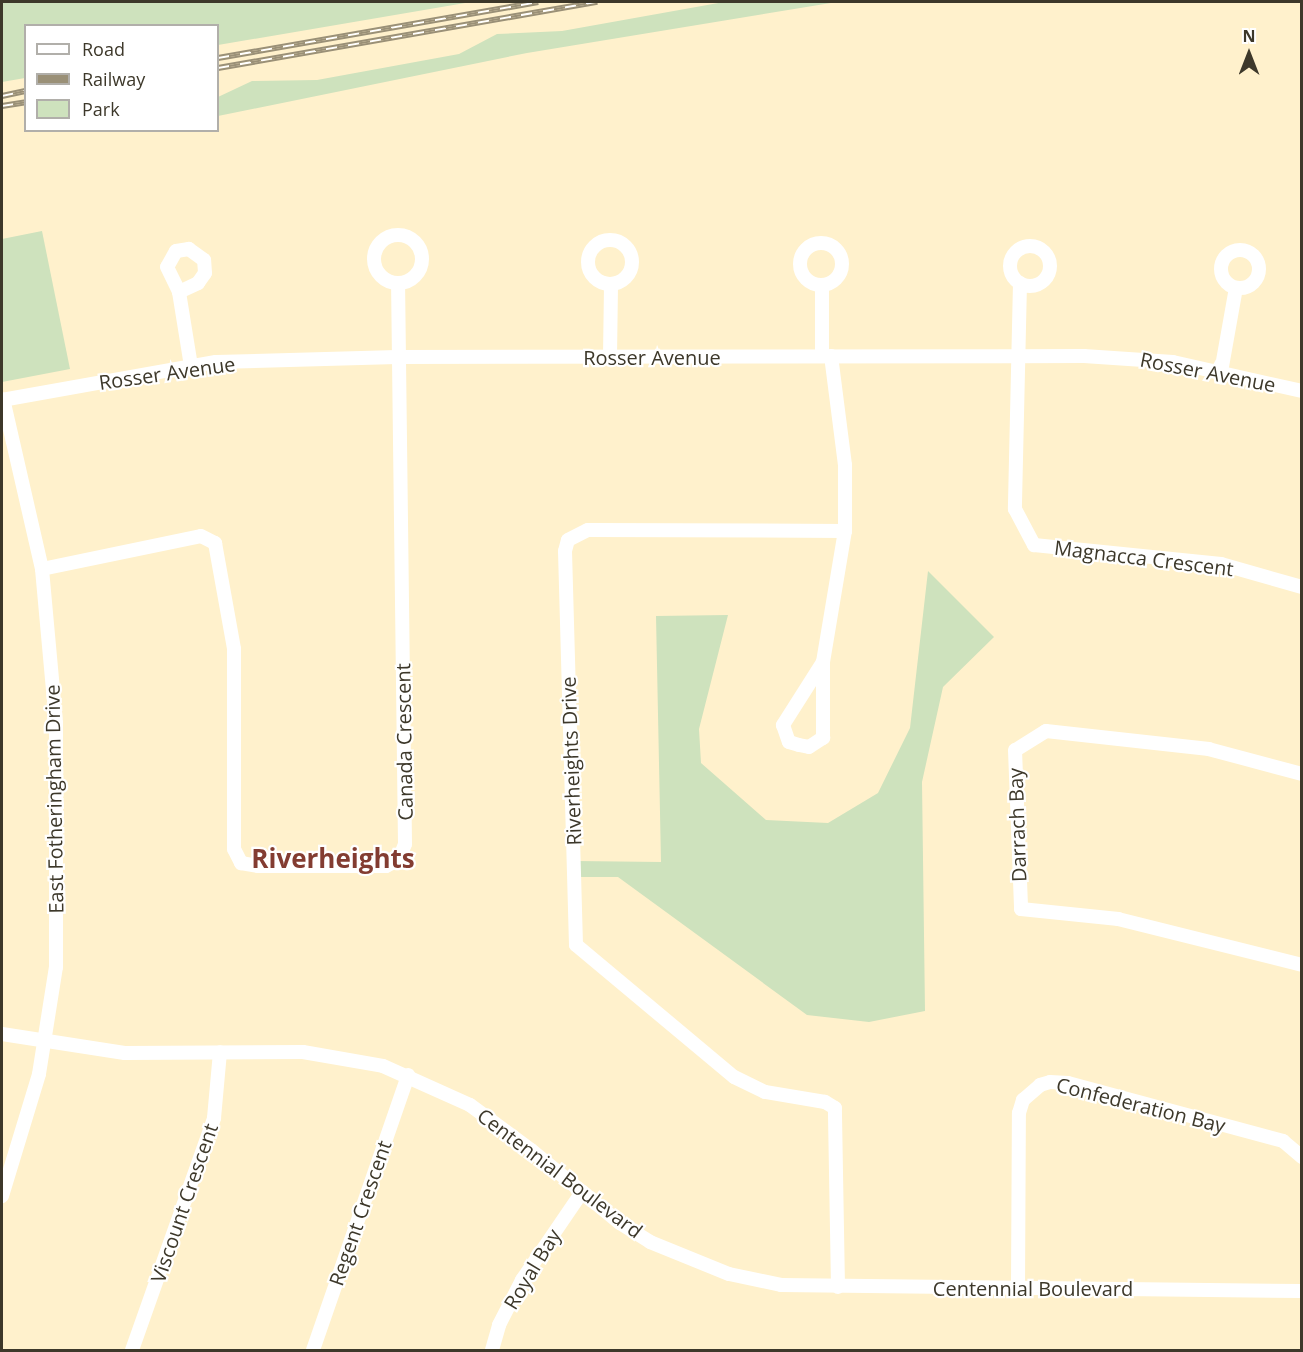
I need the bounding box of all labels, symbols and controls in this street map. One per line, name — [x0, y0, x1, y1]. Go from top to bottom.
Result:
legend — [24, 24, 219, 132]
north arrow — [1219, 24, 1279, 84]
text: N — [1242, 25, 1256, 47]
text: Road — [82, 37, 125, 61]
text: Railway — [82, 67, 145, 91]
text: Park — [82, 97, 120, 121]
street label: Rosser Avenue — [583, 345, 721, 369]
street label: Rosser Avenue — [1138, 347, 1278, 397]
street label: Rosser Avenue — [97, 352, 237, 394]
street label: Magnacca Crescent — [1053, 535, 1235, 581]
street label: Canada Crescent — [391, 663, 417, 821]
street label: Riverheights Drive — [556, 676, 586, 846]
street label: East Fotheringham Drive — [40, 684, 68, 914]
street label: Darrach Bay — [1003, 768, 1031, 882]
district label: Riverheights — [251, 843, 415, 875]
street label: Confederation Bay — [1054, 1072, 1228, 1138]
street label: Centennial Boulevard — [473, 1103, 647, 1243]
street label: Viscount Crescent — [146, 1120, 222, 1286]
street label: Regent Crescent — [324, 1137, 396, 1289]
street label: Royal Bay — [499, 1224, 565, 1314]
street label: Centennial Boulevard — [933, 1276, 1133, 1300]

